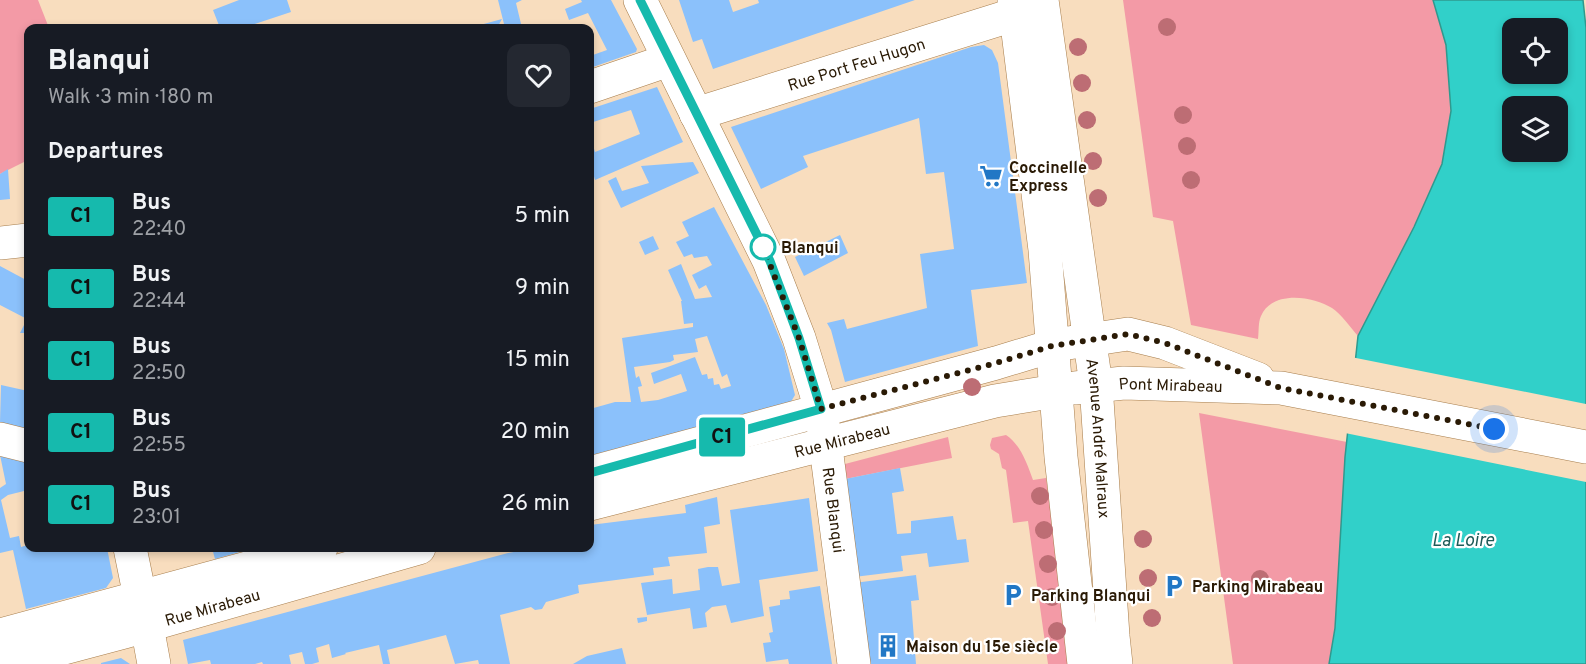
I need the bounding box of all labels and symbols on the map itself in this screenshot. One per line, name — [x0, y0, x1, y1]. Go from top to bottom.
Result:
street label: Rue Port Feu Hugon — [786, 35, 928, 97]
place label: Coccinelle Express — [1009, 159, 1087, 197]
supermarket icon: Coccinelle Express — [978, 163, 1004, 189]
marker: Blanqui — [750, 234, 776, 260]
place label: Blanqui — [781, 239, 839, 259]
street label: Avenue André Malraux — [1080, 357, 1113, 519]
street label: Pont Mirabeau — [1118, 375, 1223, 398]
your location — [1479, 414, 1509, 444]
line badge: C1 — [695, 418, 749, 456]
street label: Rue Mirabeau — [792, 420, 893, 464]
street label: Rue Blanqui — [817, 466, 848, 554]
water label: La Loire — [1432, 530, 1495, 553]
parking icon: Parking Mirabeau — [1161, 573, 1187, 599]
place label: Parking Mirabeau — [1192, 578, 1323, 598]
parking icon: Parking Blanqui — [1000, 582, 1026, 608]
street label: Rue Mirabeau — [163, 586, 263, 632]
place label: Parking Blanqui — [1031, 587, 1150, 607]
building icon: Maison du 15e siècle — [875, 633, 901, 659]
place label: Maison du 15e siècle — [906, 638, 1058, 658]

